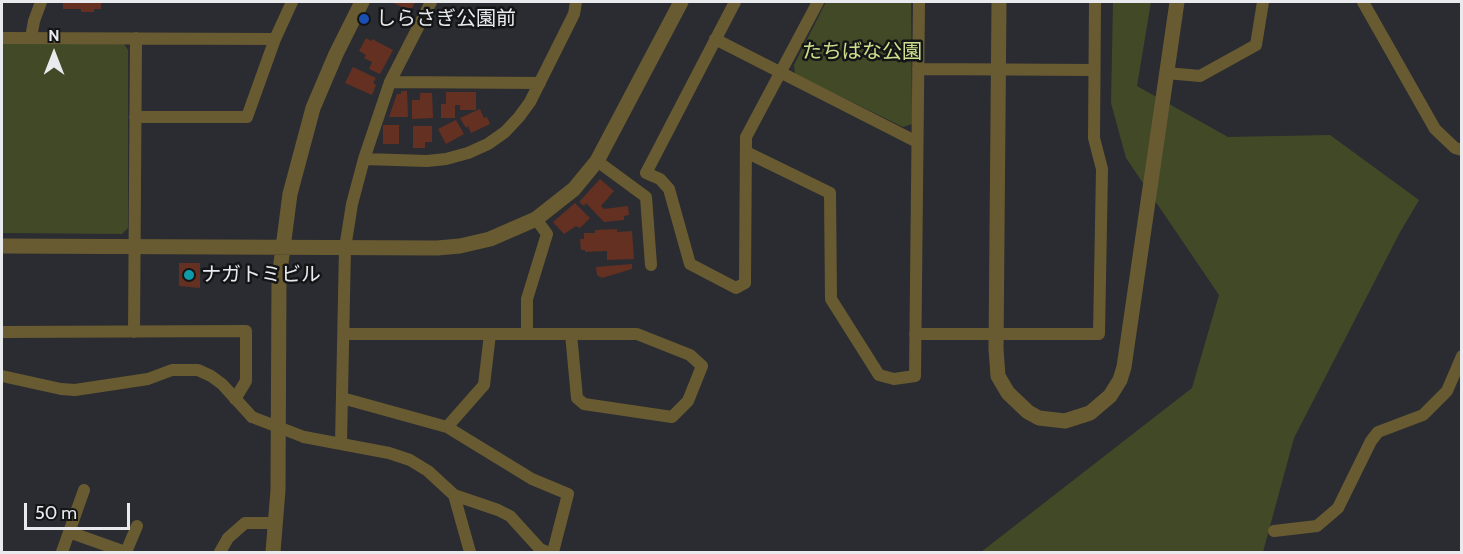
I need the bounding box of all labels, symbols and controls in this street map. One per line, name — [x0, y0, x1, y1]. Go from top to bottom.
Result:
place label: しらさぎ公園前 — [376, 7, 516, 31]
marker: しらさぎ公園前 — [357, 12, 371, 26]
north arrow — [24, 24, 84, 84]
text: N — [48, 26, 60, 45]
park label: たちばな公園 — [802, 40, 922, 64]
place label: ナガトミビル — [201, 263, 321, 287]
marker: ナガトミビル — [182, 268, 196, 282]
scale bar — [27, 491, 134, 529]
text: 50 m — [35, 502, 77, 524]

